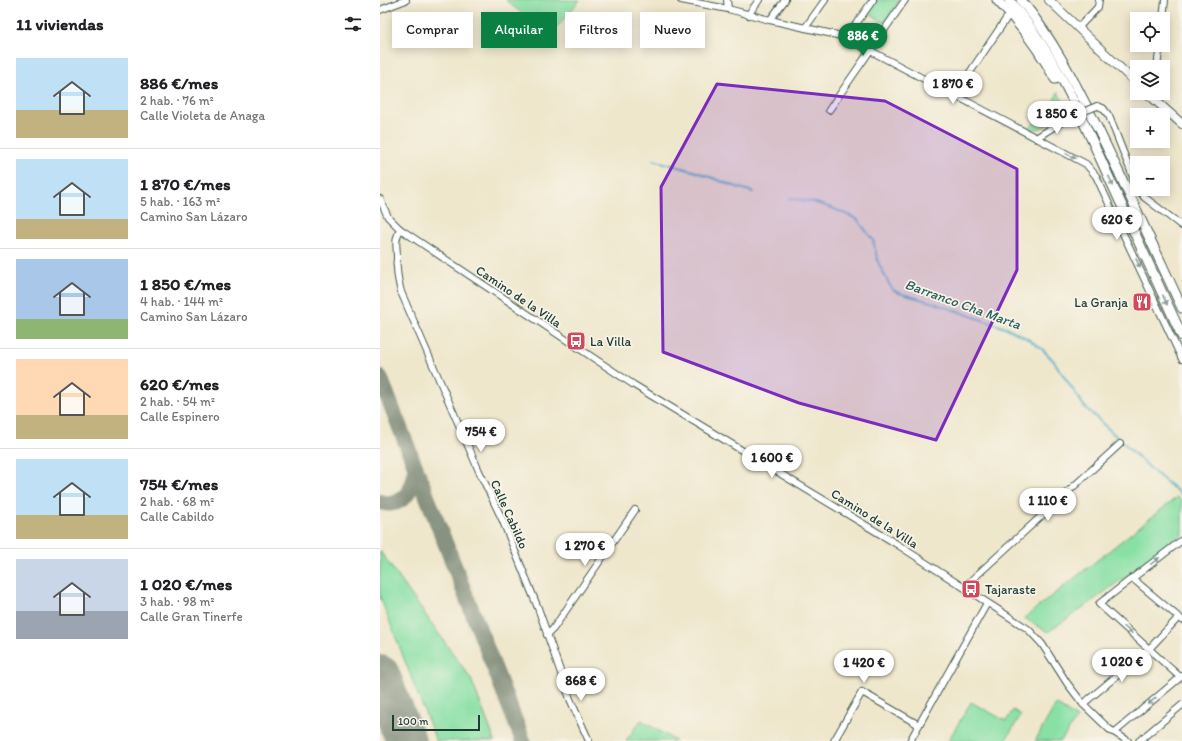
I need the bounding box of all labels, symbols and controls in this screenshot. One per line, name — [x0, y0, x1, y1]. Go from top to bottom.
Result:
chip: Comprar — [392, 12, 473, 48]
chip: Alquilar — [481, 12, 557, 48]
chip: Filtros — [565, 12, 632, 48]
chip: Nuevo — [640, 12, 705, 48]
map controls — [1130, 12, 1170, 196]
button: locate — [1130, 12, 1170, 52]
icon: filters — [342, 13, 364, 35]
text: 11 viviendas — [16, 14, 104, 34]
pin: 886 € — [835, 23, 891, 57]
text: 886 € — [847, 28, 879, 43]
button: layers — [1130, 60, 1170, 100]
pin: 1 870 € — [916, 71, 990, 105]
text: 886 €/mes — [140, 73, 218, 93]
icon: home — [48, 74, 96, 122]
text: 1 870 € — [933, 76, 973, 91]
text: 2 hab. · 76 m² — [140, 93, 214, 108]
pin: 1 850 € — [1020, 101, 1094, 135]
text: 1 850 € — [1036, 106, 1078, 121]
text: Calle Violeta de Anaga — [140, 108, 265, 123]
button: + — [1130, 108, 1170, 148]
one-way arrow — [1065, 153, 1076, 159]
button: − — [1130, 156, 1170, 196]
text: 1 870 €/mes — [140, 174, 231, 194]
icon: home — [48, 175, 96, 223]
one-way arrow — [1108, 176, 1114, 187]
text: 5 hab. · 163 m² — [140, 194, 220, 209]
pin: 620 € — [1089, 207, 1145, 241]
text: Camino San Lázaro — [140, 209, 248, 224]
text: 620 € — [1101, 212, 1133, 227]
one-way arrow — [1135, 258, 1141, 269]
street label: Camino de la Villa — [473, 262, 565, 331]
text: 1 850 €/mes — [140, 274, 231, 294]
icon: home — [48, 275, 96, 323]
water label: Barranco Cha Marta — [903, 276, 1024, 334]
restaurant icon: La Granja — [1131, 291, 1153, 313]
text: 4 hab. · 144 m² — [140, 294, 223, 309]
one-way arrow — [1162, 294, 1168, 305]
place label: La Granja — [1074, 295, 1128, 310]
text: Camino San Lázaro — [140, 309, 248, 324]
bus stop icon: La Villa — [565, 330, 587, 352]
place label: La Villa — [590, 334, 632, 349]
text: 620 €/mes — [140, 374, 219, 394]
icon: home — [48, 375, 96, 423]
text: 2 hab. · 54 m² — [140, 394, 215, 409]
text: Calle Espinero — [140, 409, 220, 424]
pin: 754 € — [453, 419, 509, 453]
text: 754 € — [465, 424, 497, 439]
pin: 1 600 € — [735, 445, 809, 479]
text: 1 600 € — [751, 450, 793, 465]
text: 754 €/mes — [140, 474, 218, 494]
icon: home — [48, 475, 96, 523]
street label: Calle Cabildo — [488, 477, 532, 551]
street label: Camino de la Villa — [828, 486, 921, 551]
pin: 1 110 € — [1011, 488, 1085, 522]
text: 1 110 € — [1028, 493, 1068, 508]
text: 2 hab. · 68 m² — [140, 494, 214, 509]
text: Calle Cabildo — [140, 509, 214, 524]
pin: 1 270 € — [548, 533, 622, 567]
text: 1 270 € — [565, 538, 605, 553]
one-way arrow — [1150, 556, 1161, 565]
text: 1 020 €/mes — [140, 574, 232, 594]
icon: home — [48, 575, 96, 623]
bus stop icon: Tajaraste — [960, 578, 982, 600]
place label: Tajaraste — [985, 582, 1036, 597]
text: 3 hab. · 98 m² — [140, 594, 215, 609]
text: Calle Gran Tinerfe — [140, 609, 243, 624]
one-way arrow — [1123, 625, 1133, 635]
pin: 1 020 € — [1085, 649, 1159, 683]
pin: 1 420 € — [827, 650, 901, 684]
text: 1 020 € — [1101, 654, 1143, 669]
text: 1 420 € — [843, 655, 885, 670]
pin: 868 € — [553, 668, 609, 702]
text: 868 € — [565, 673, 597, 688]
one-way arrow — [1147, 696, 1157, 705]
scale bar — [392, 713, 480, 732]
text: 100 m — [398, 715, 428, 728]

